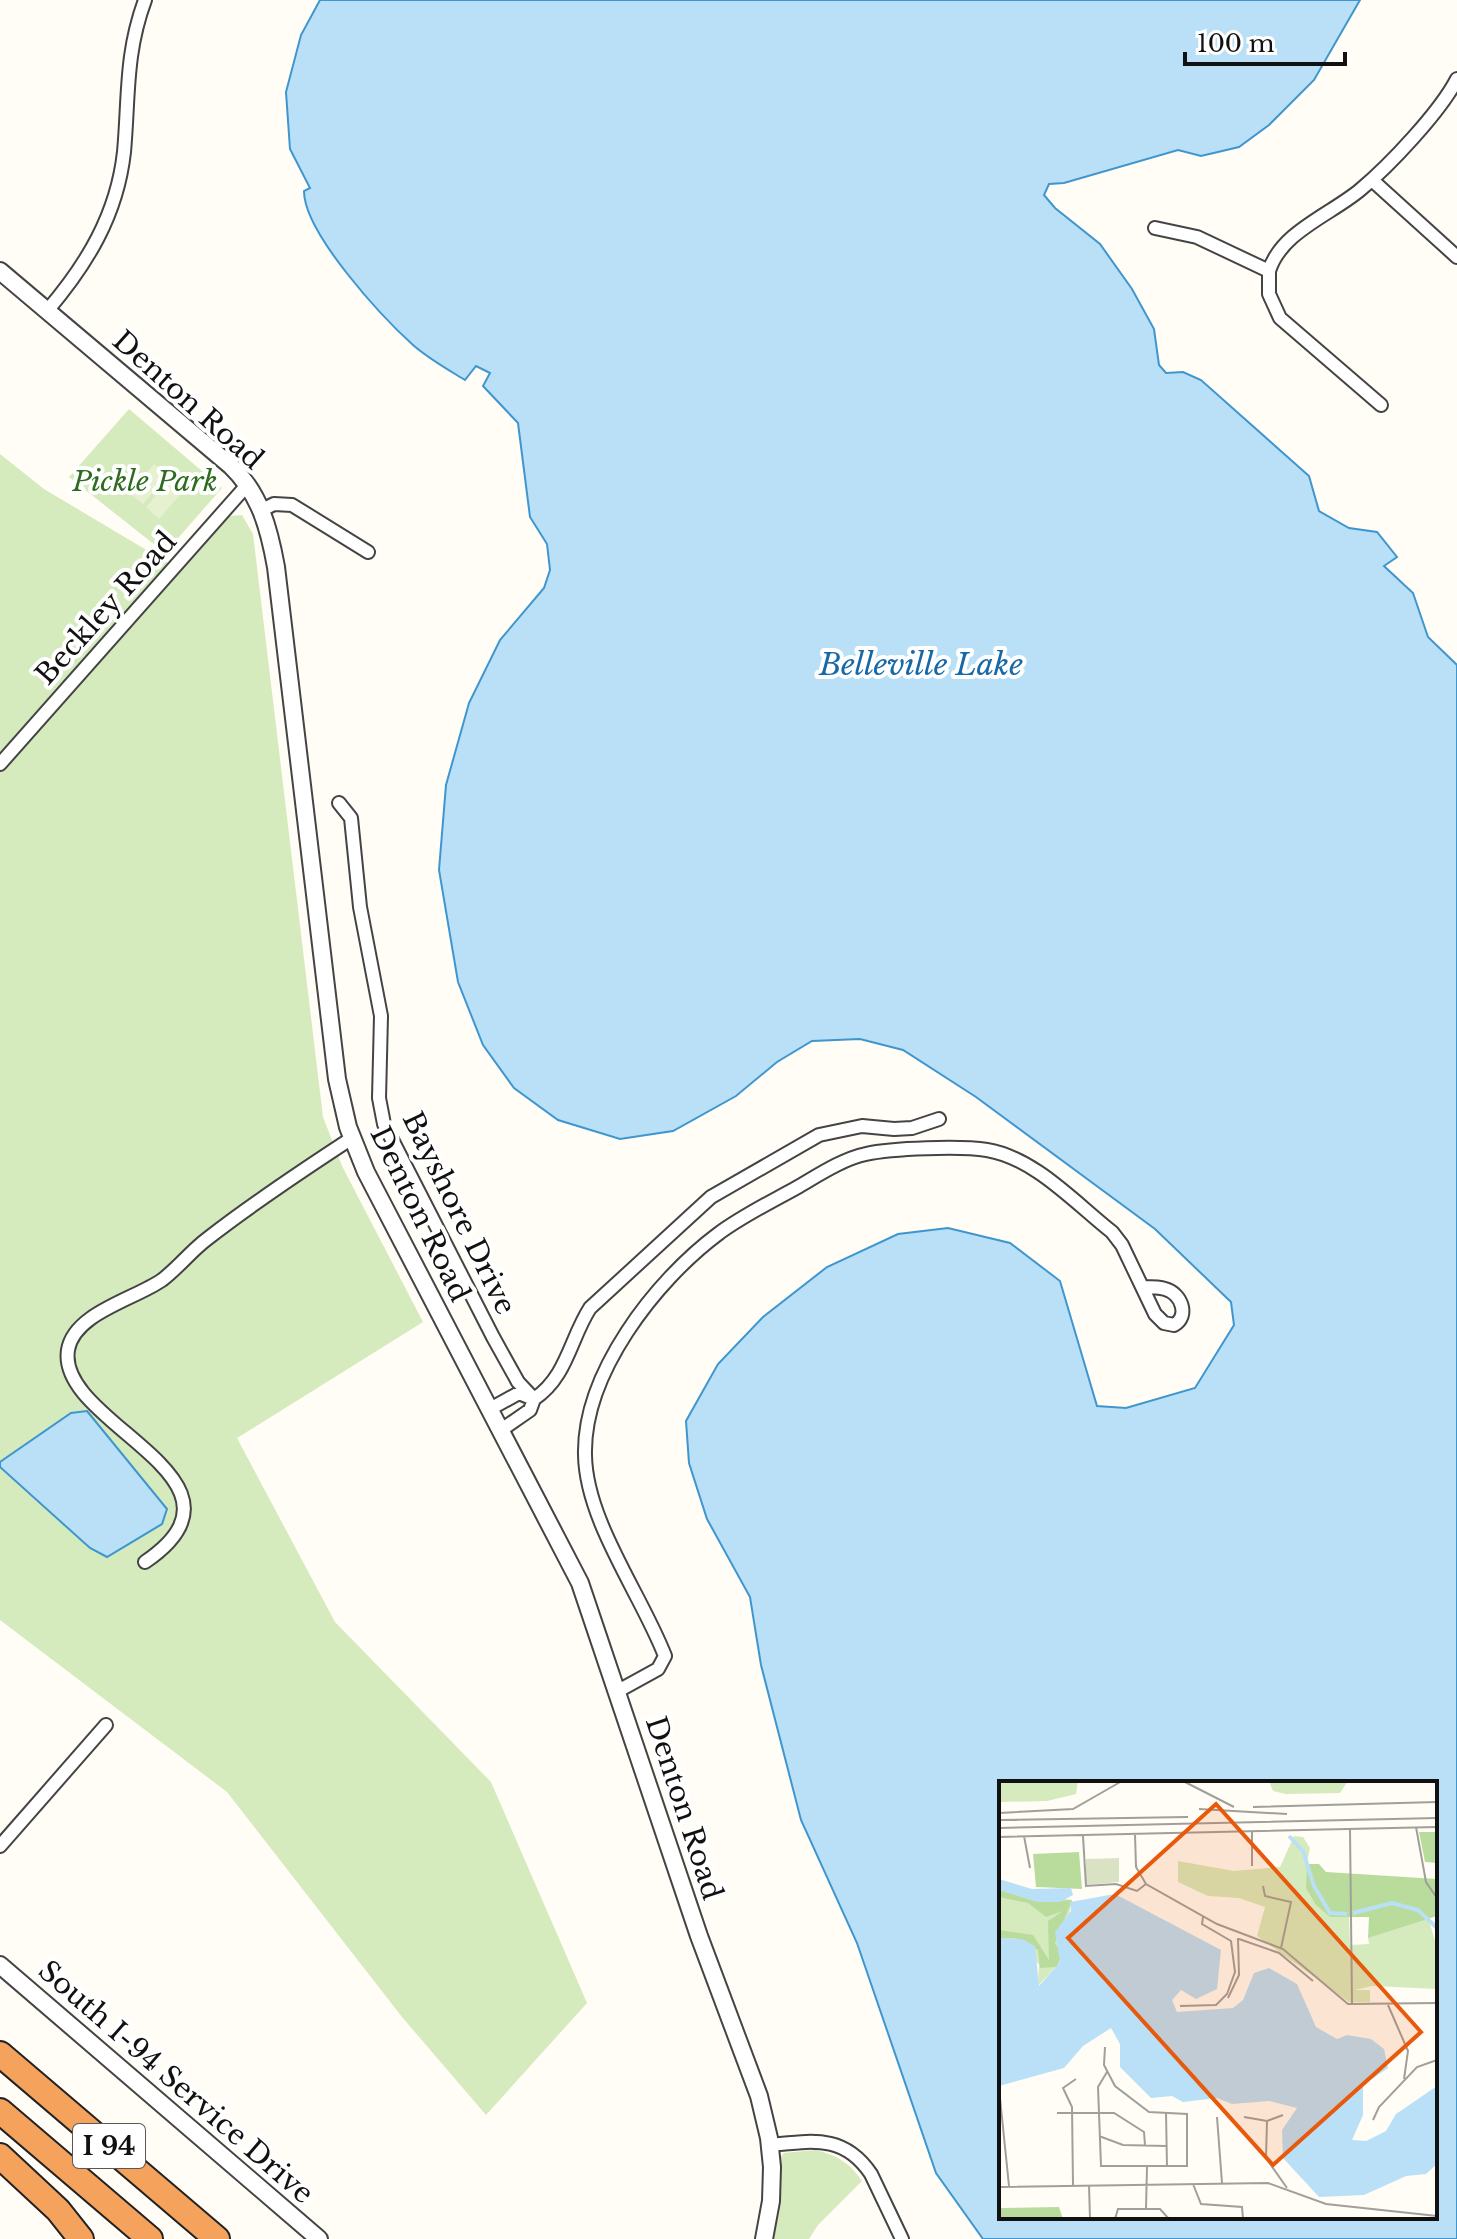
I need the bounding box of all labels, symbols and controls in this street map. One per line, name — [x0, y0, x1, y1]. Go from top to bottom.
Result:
scale bar — [1185, 16, 1345, 66]
text: 100 m — [1197, 29, 1275, 58]
street label: Denton Road — [105, 323, 271, 477]
park label: Pickle Park — [71, 464, 218, 499]
street label: Beckley Road — [28, 524, 184, 692]
water label: Belleville Lake — [818, 646, 1023, 683]
street label: Bayshore Drive — [395, 1106, 523, 1320]
street label: Denton Road — [362, 1121, 478, 1308]
street label: Denton Road — [638, 1712, 730, 1904]
inset map — [999, 1781, 1437, 2219]
street label: South I-94 Service Drive — [31, 1953, 321, 2211]
road number: I 94 — [73, 2124, 145, 2168]

